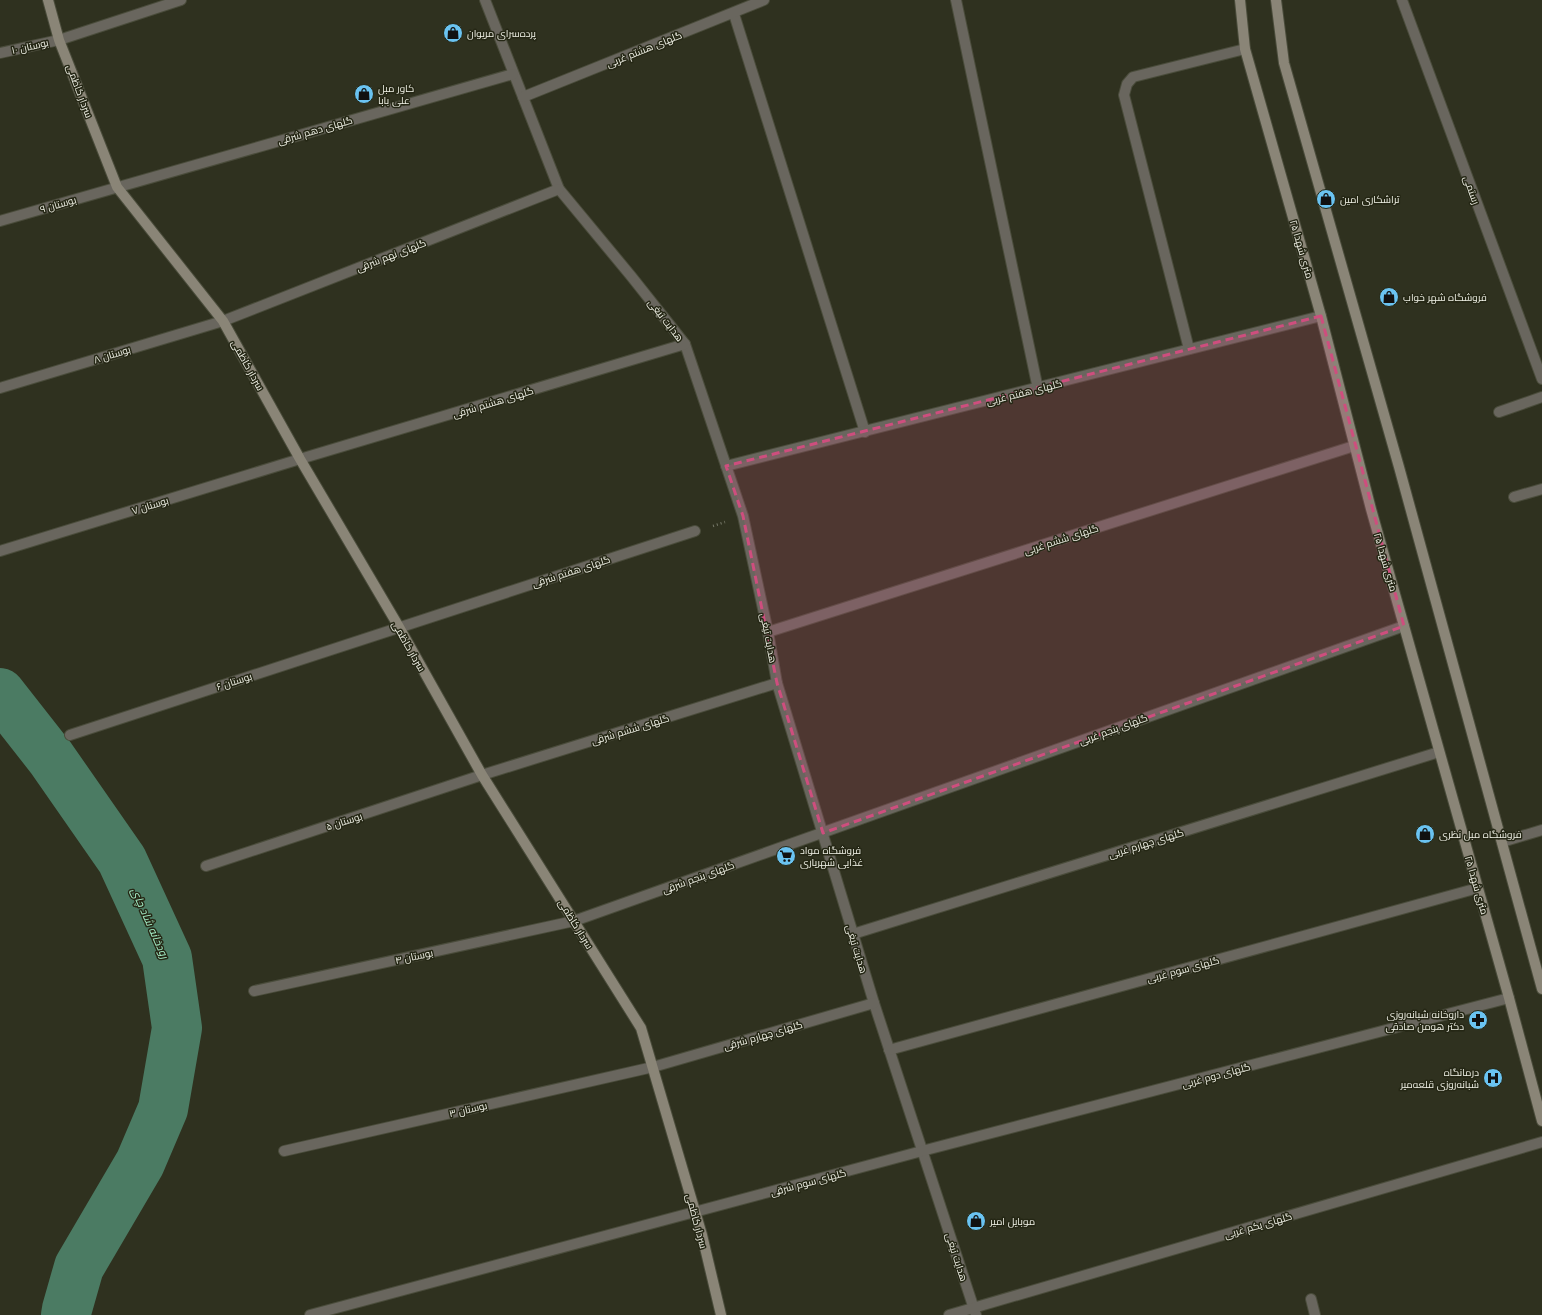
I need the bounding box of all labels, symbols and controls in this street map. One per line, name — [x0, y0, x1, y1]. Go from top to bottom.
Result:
shop icon: پرده‌سرای مریوان — [442, 22, 464, 44]
place label: پرده‌سرای مریوان — [467, 27, 536, 40]
street label: گلهای هشتم غربی — [605, 28, 684, 71]
street label: بوستان ۱۰ — [10, 36, 50, 57]
street label: سردار کاظمی — [63, 63, 96, 120]
place label: کاور مبل علی بابا — [378, 82, 414, 107]
shop icon: کاور مبل علی بابا — [353, 83, 375, 105]
street label: گلهای دهم شرقی — [276, 114, 354, 148]
street label: رستمی — [1460, 174, 1483, 206]
shop icon: تراشکاری امین — [1315, 188, 1337, 210]
street label: بوستان ۹ — [38, 193, 78, 216]
place label: تراشکاری امین — [1340, 193, 1400, 206]
street label: ۲۵ متری شهدا — [1287, 218, 1316, 280]
street label: گلهای نهم شرقی — [355, 236, 428, 276]
shop icon: فروشگاه شهر خواب — [1378, 286, 1400, 308]
place label: فروشگاه شهر خواب — [1403, 291, 1487, 304]
street label: هدایت تیغی — [645, 296, 686, 344]
street label: سردار کاظمی — [228, 338, 267, 393]
street label: بوستان ۸ — [92, 343, 132, 366]
street label: گلهای هفتم غربی — [985, 377, 1064, 409]
street label: گلهای هشتم شرقی — [451, 384, 535, 422]
street label: بوستان ۷ — [130, 494, 170, 517]
street label: گلهای ششم غربی — [1022, 521, 1100, 559]
street label: ۲۵ متری شهدا — [1371, 531, 1400, 593]
street label: گلهای هفتم شرقی — [530, 553, 612, 591]
street label: هدایت تیغی — [757, 612, 780, 664]
street label: سردار کاظمی — [389, 619, 428, 674]
street label: بوستان ۶ — [215, 670, 254, 693]
street label: گلهای ششم شرقی — [589, 711, 671, 749]
street label: گلهای پنجم غربی — [1077, 711, 1150, 749]
street label: بوستان ۵ — [324, 810, 364, 833]
shop icon: فروشگاه مبل نظری — [1414, 823, 1436, 845]
street label: گلهای چهارم غربی — [1107, 826, 1186, 862]
place label: فروشگاه مبل نظری — [1439, 828, 1521, 841]
place label: فروشگاه مواد غذایی شهریاری — [800, 844, 863, 869]
supermarket icon: فروشگاه مواد غذایی شهریاری — [775, 845, 797, 867]
street label: ۲۵ متری شهدا — [1462, 854, 1491, 916]
street label: گلهای پنجم شرقی — [660, 858, 736, 897]
water label: رودخانه شاد چای — [127, 885, 172, 962]
street label: سردار کاظمی — [555, 897, 596, 952]
street label: هدایت تیغی — [843, 923, 870, 975]
street label: بوستان ۴ — [394, 946, 434, 967]
street label: گلهای سوم غربی — [1146, 954, 1221, 986]
place label: داروخانه شبانه‌روزی دکتر هومن صادقی — [1386, 1008, 1464, 1033]
pharmacy icon: داروخانه شبانه‌روزی دکتر هومن صادقی — [1467, 1009, 1489, 1031]
street label: گلهای چهارم شرقی — [722, 1018, 804, 1054]
street label: گلهای دوم غربی — [1180, 1060, 1252, 1092]
place label: درمانگاه شبانه‌روزی قلعه‌میر — [1399, 1066, 1479, 1091]
hospital icon: درمانگاه شبانه‌روزی قلعه‌میر — [1482, 1067, 1504, 1089]
street label: بوستان ۳ — [448, 1099, 488, 1120]
street label: گلهای سوم شرقی — [769, 1166, 848, 1200]
street label: سردار کاظمی — [683, 1192, 710, 1250]
shop icon: موبایل امیر — [965, 1210, 987, 1232]
street label: گلهای یکم غربی — [1223, 1210, 1294, 1242]
place label: موبایل امیر — [989, 1215, 1035, 1228]
street label: هدایت تیغی — [943, 1231, 970, 1283]

